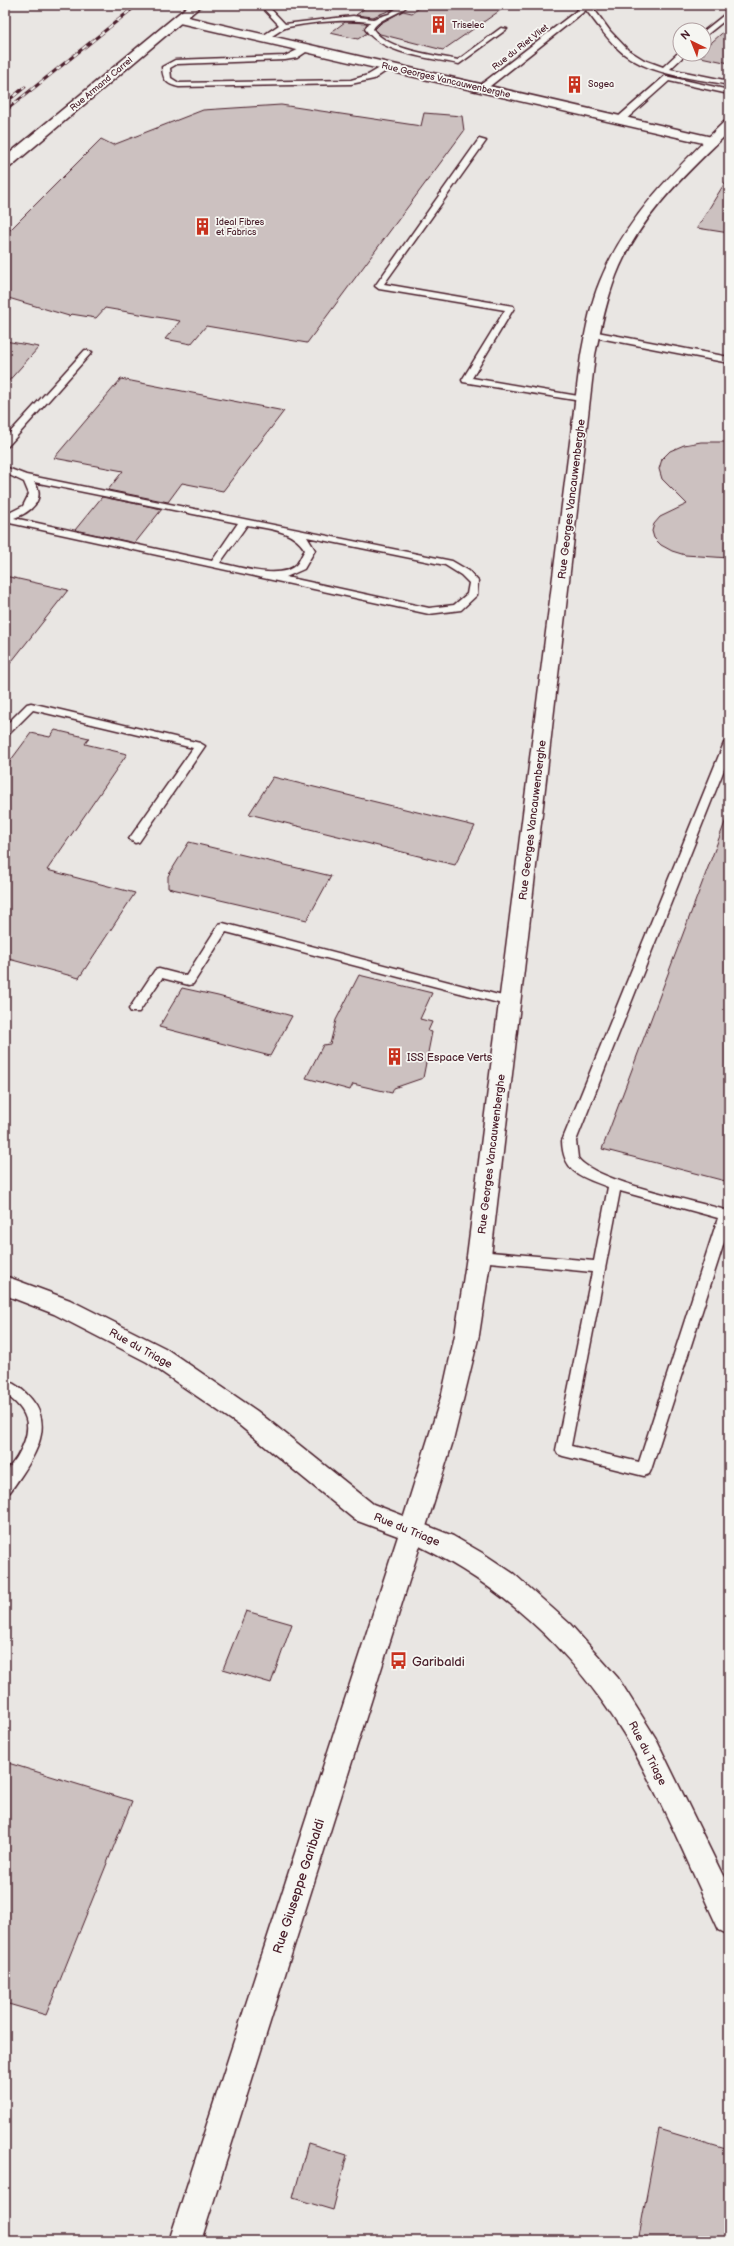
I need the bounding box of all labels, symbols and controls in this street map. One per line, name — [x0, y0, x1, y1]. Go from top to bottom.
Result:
building icon: Triselec — [429, 15, 449, 35]
place label: Triselec — [452, 20, 484, 31]
street label: Rue du Riet Vliet — [490, 22, 551, 73]
north arrow — [672, 22, 712, 62]
text: N — [678, 27, 693, 43]
street label: Rue Armand Carrel — [68, 55, 135, 114]
street label: Rue Georges Vancauwenberghe — [380, 60, 512, 101]
building icon: Sogea — [565, 74, 585, 94]
place label: Sogea — [588, 79, 614, 90]
building icon: Ideal Fibres et Fabrics — [193, 217, 213, 237]
place label: Ideal Fibres et Fabrics — [216, 217, 265, 238]
street label: Rue Georges Vancauwenberghe — [555, 418, 588, 580]
street label: Rue Georges Vancauwenberghe — [516, 739, 549, 901]
building icon: ISS Espace Verts — [384, 1047, 404, 1067]
place label: ISS Espace Verts — [407, 1051, 493, 1064]
street label: Rue Georges Vancauwenberghe — [475, 1073, 508, 1235]
street label: Rue du Triage — [107, 1326, 175, 1371]
street label: Rue du Triage — [372, 1510, 442, 1549]
bus stop icon: Garibaldi — [389, 1651, 409, 1671]
place label: Garibaldi — [412, 1654, 465, 1670]
street label: Rue du Triage — [626, 1719, 670, 1788]
street label: Rue Giuseppe Garibaldi — [270, 1817, 328, 1956]

